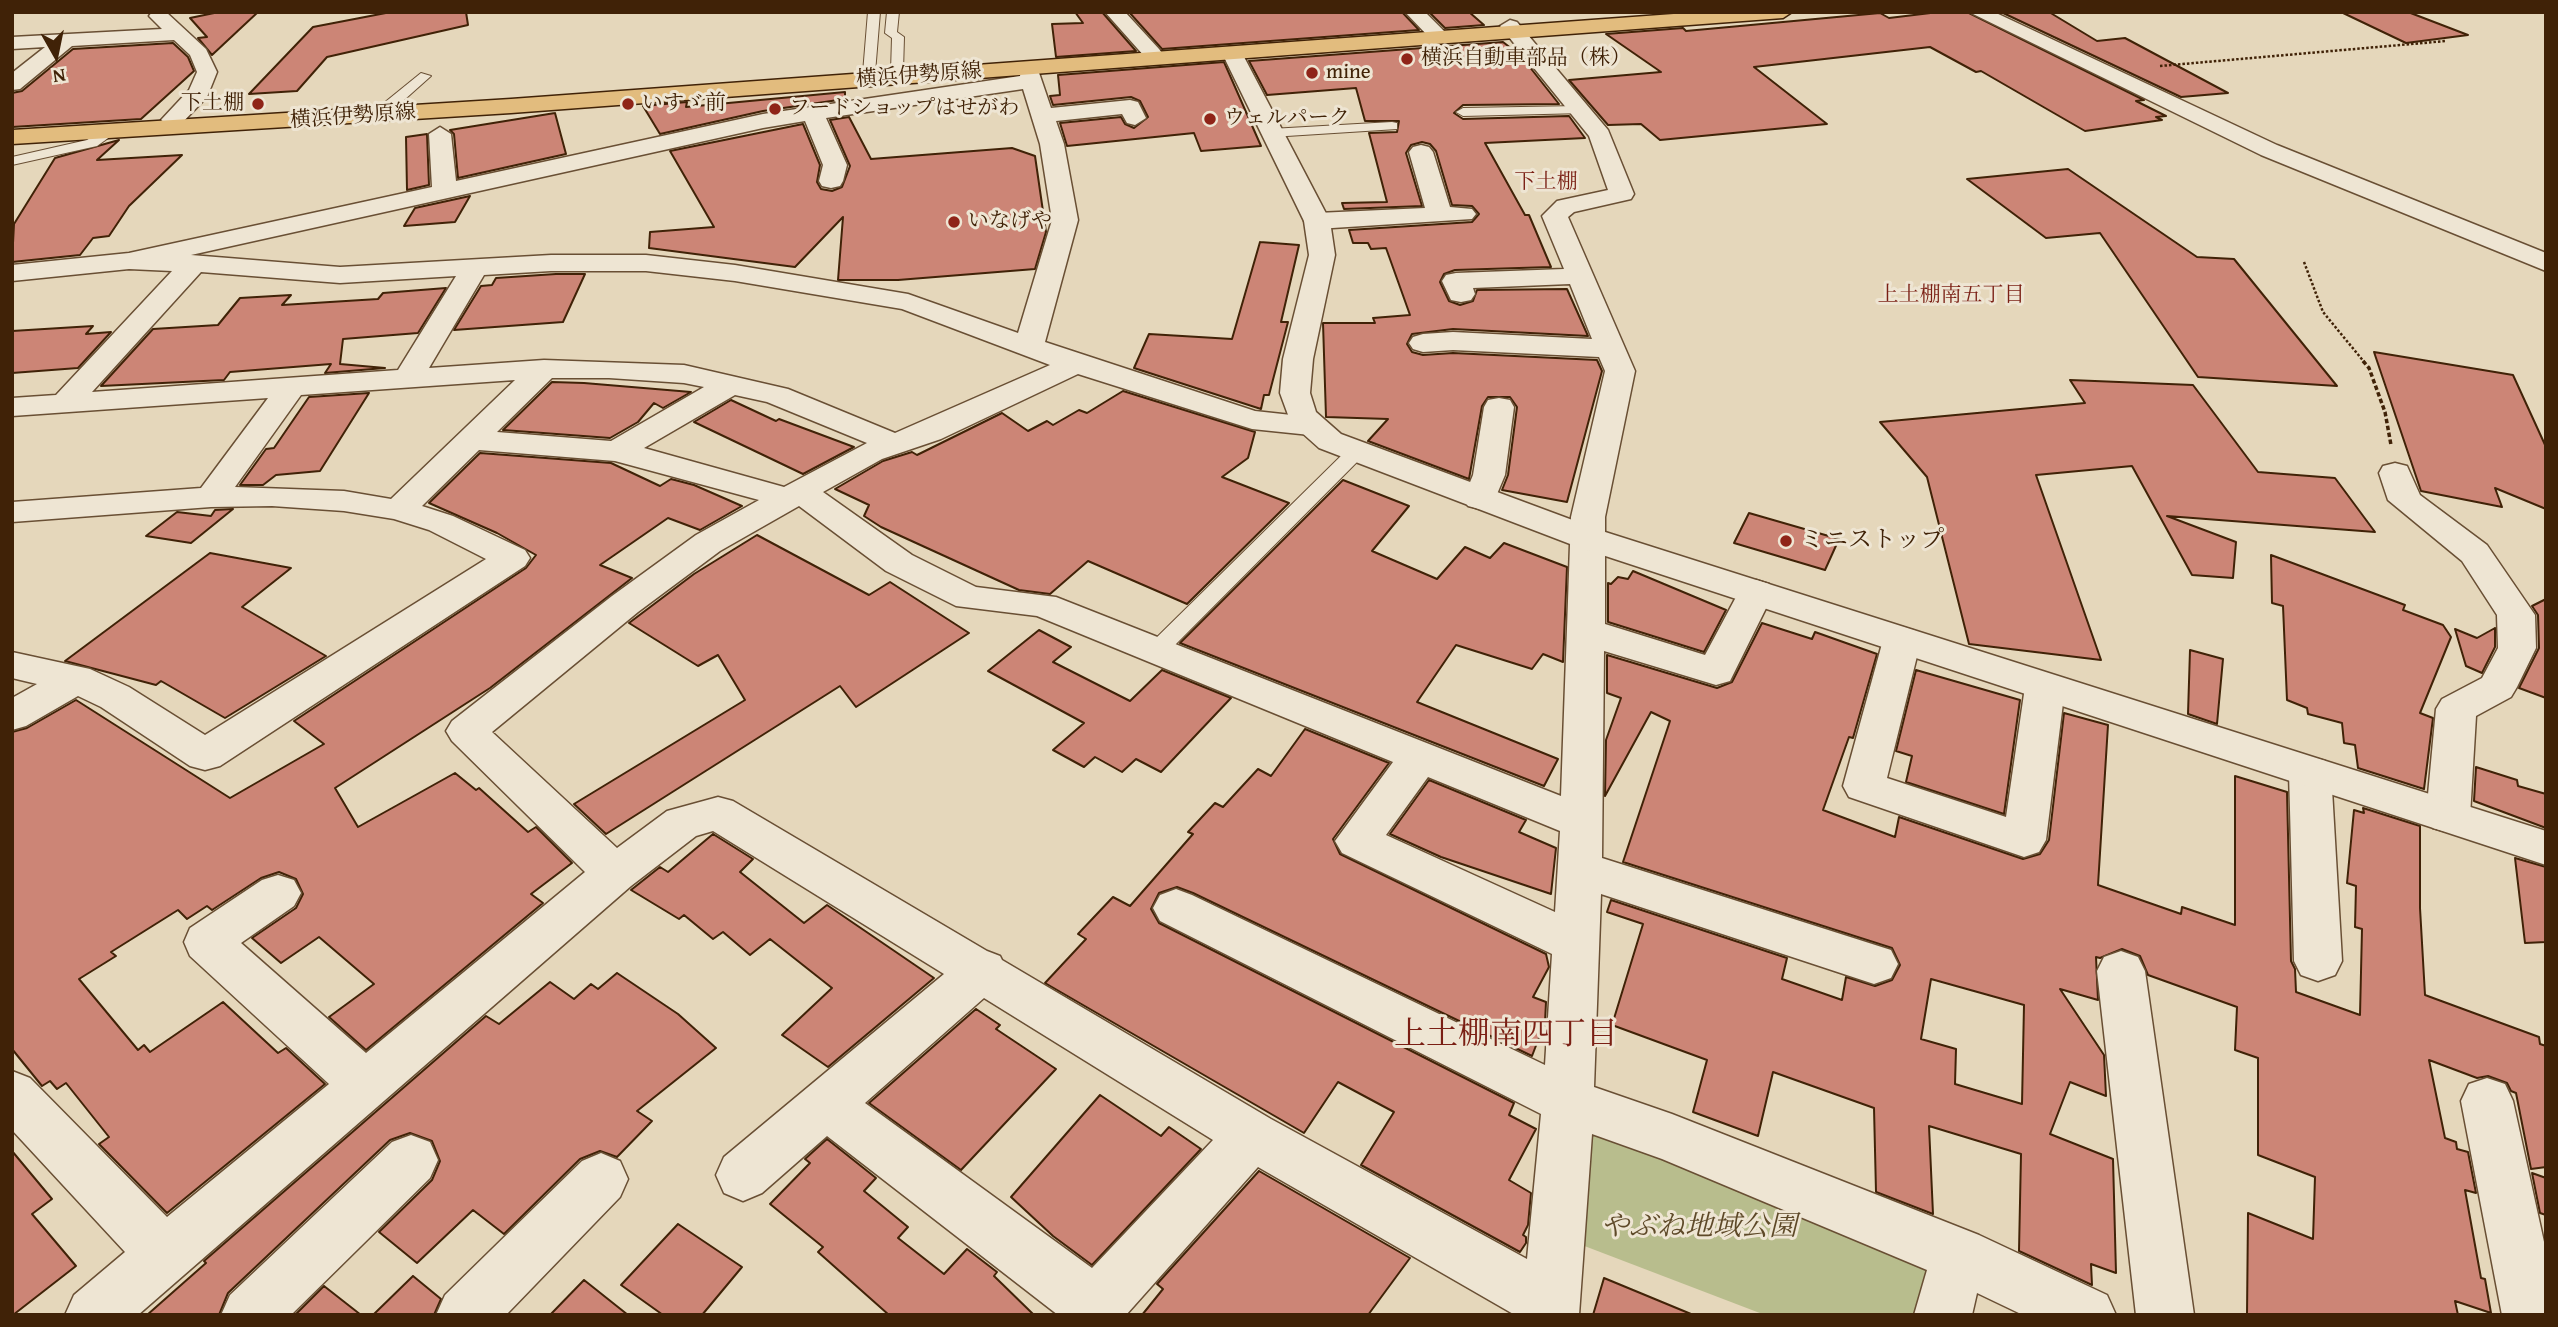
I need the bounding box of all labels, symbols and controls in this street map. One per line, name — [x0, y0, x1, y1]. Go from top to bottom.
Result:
north arrow — [21, 21, 91, 91]
place label: 横浜自動車部品（株） — [1421, 46, 1631, 72]
marker: 横浜自動車部品（株） — [1399, 51, 1415, 67]
street label: 横浜伊勢原線 — [855, 59, 983, 93]
place label: mine — [1326, 60, 1371, 86]
text: N — [51, 62, 68, 92]
marker: mine — [1304, 65, 1320, 81]
place label: 下土棚 — [181, 91, 244, 117]
place label: いすゞ前 — [642, 91, 726, 117]
marker: 下土棚 — [250, 96, 266, 112]
marker: いすゞ前 — [620, 96, 636, 112]
place label: フードショップはせがわ — [789, 96, 1019, 122]
street label: 横浜伊勢原線 — [289, 100, 417, 134]
marker: フードショップはせがわ — [767, 101, 783, 117]
place label: ウェルパーク — [1224, 106, 1350, 132]
marker: ウェルパーク — [1202, 111, 1218, 127]
district label: 下土棚 — [1515, 170, 1577, 196]
place label: いなげや — [968, 209, 1052, 235]
marker: いなげや — [946, 214, 962, 230]
district label: 上土棚南五丁目 — [1878, 283, 2024, 309]
place label: ミニストップ — [1800, 527, 1944, 555]
marker: ミニストップ — [1778, 533, 1794, 549]
district label: 上土棚南四丁目 — [1394, 1017, 1618, 1055]
park label: やぶね地域公園 — [1601, 1211, 1797, 1245]

